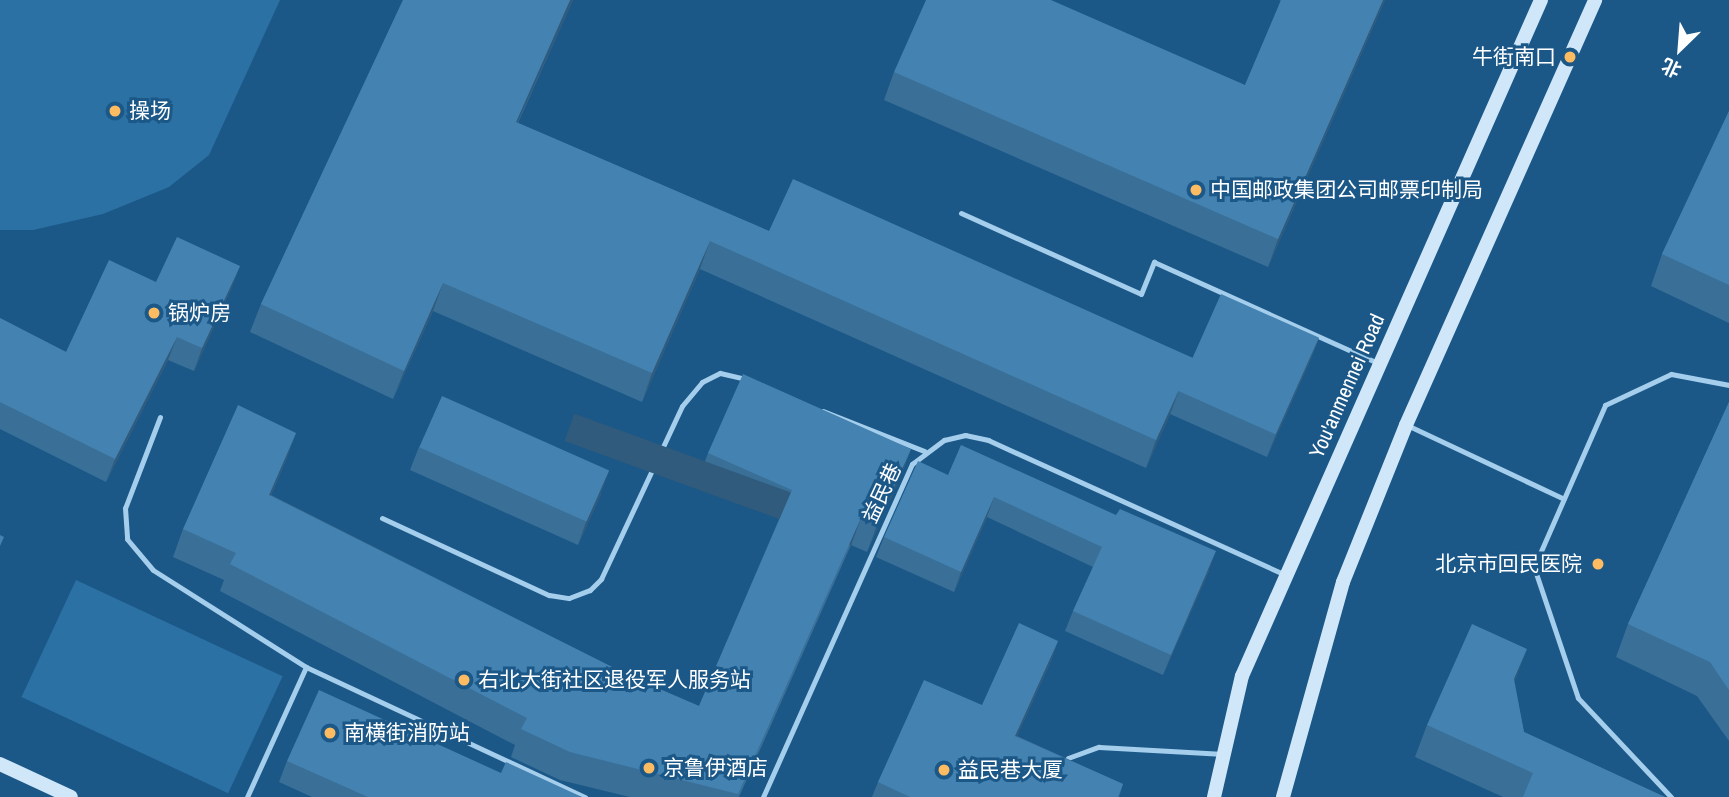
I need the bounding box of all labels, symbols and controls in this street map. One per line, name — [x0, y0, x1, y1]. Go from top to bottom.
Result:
north arrow — [1645, 14, 1715, 84]
place label: 牛街南口 — [1472, 44, 1556, 70]
marker: 牛街南口 — [1562, 49, 1578, 65]
text: 北 — [1657, 52, 1685, 84]
place label: 操场 — [129, 98, 171, 124]
marker: 操场 — [107, 103, 123, 119]
place label: 中国邮政集团公司邮票印制局 — [1210, 177, 1483, 203]
marker: 中国邮政集团公司邮票印制局 — [1188, 182, 1204, 198]
place label: 锅炉房 — [168, 300, 231, 326]
marker: 锅炉房 — [146, 305, 162, 321]
street label: You'anmennei Road — [1304, 310, 1390, 462]
street label: 益民巷 — [857, 459, 907, 527]
place label: 北京市回民医院 — [1435, 551, 1582, 577]
marker: 北京市回民医院 — [1588, 554, 1608, 574]
place label: 右北大街社区退役军人服务站 — [478, 667, 751, 693]
marker: 右北大街社区退役军人服务站 — [456, 672, 472, 688]
place label: 南横街消防站 — [344, 720, 470, 746]
marker: 南横街消防站 — [322, 725, 338, 741]
place label: 京鲁伊酒店 — [663, 755, 768, 781]
place label: 益民巷大厦 — [958, 757, 1063, 783]
marker: 京鲁伊酒店 — [641, 760, 657, 776]
marker: 益民巷大厦 — [936, 762, 952, 778]

